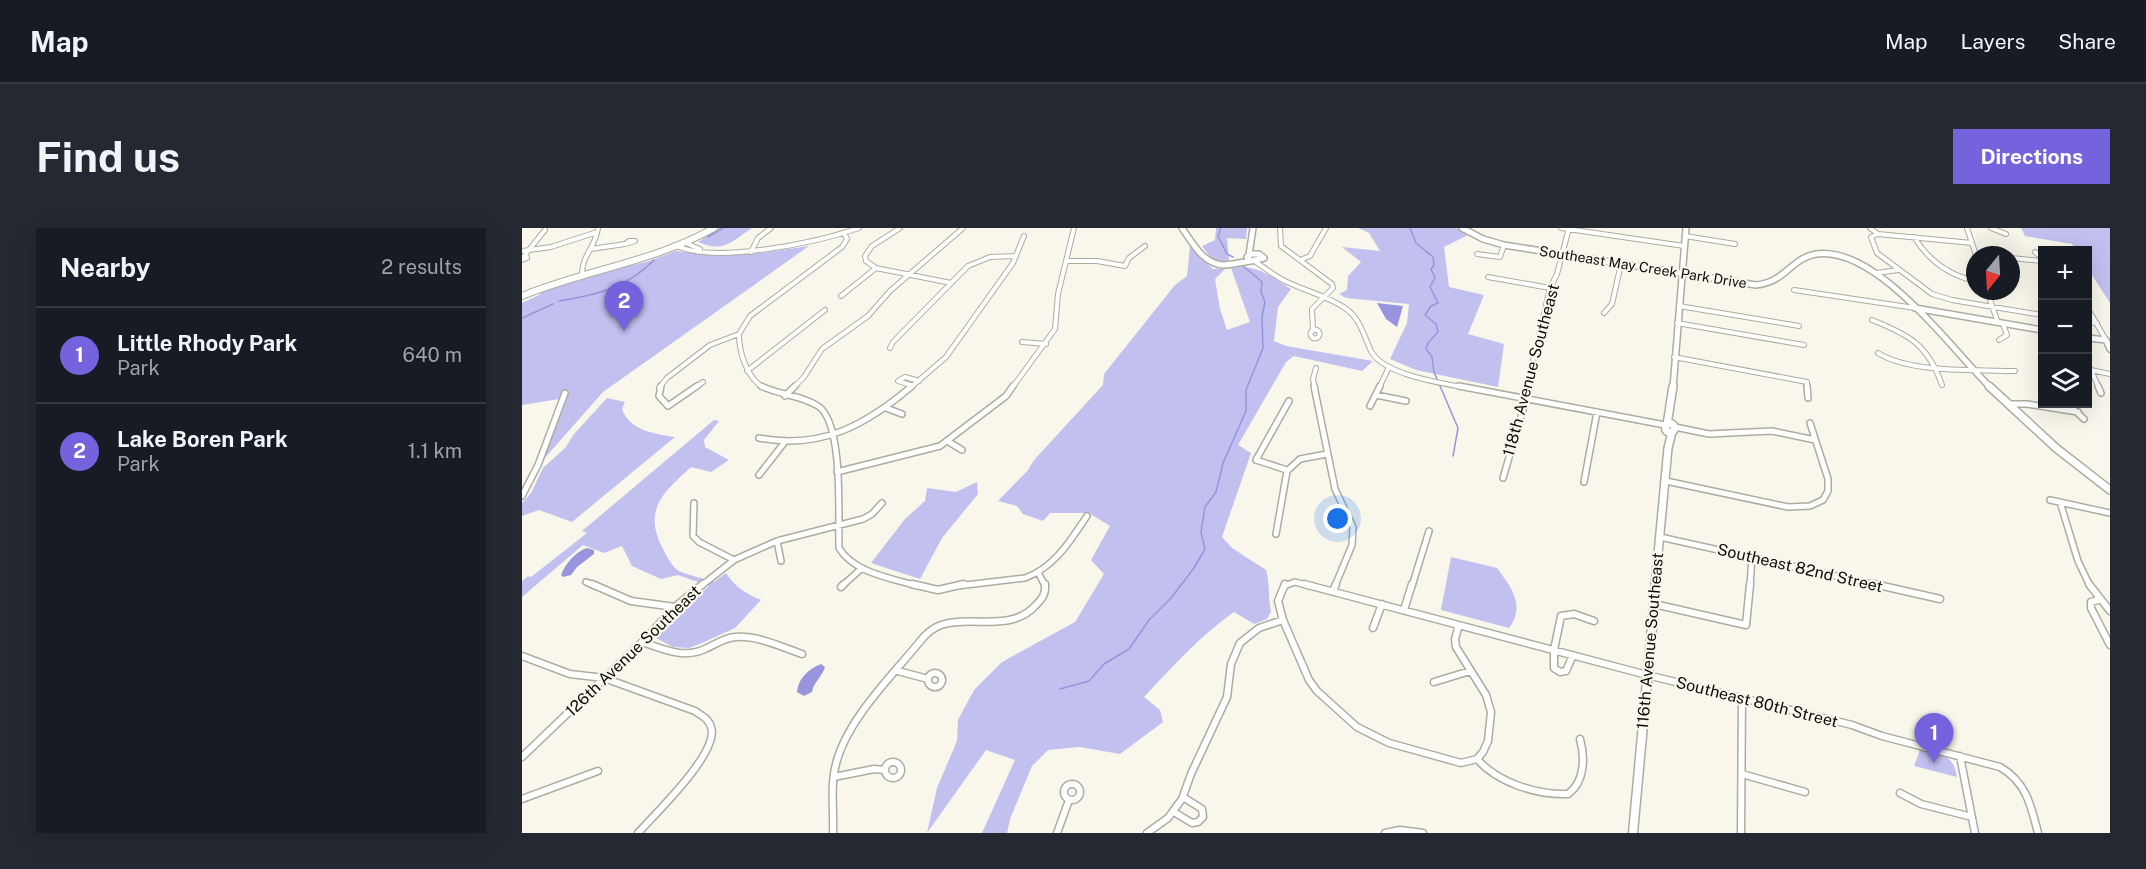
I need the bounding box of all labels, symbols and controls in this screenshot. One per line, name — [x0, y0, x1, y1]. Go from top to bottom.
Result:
text: Map — [30, 25, 89, 58]
text: Map — [1885, 29, 1928, 54]
text: Layers — [1961, 29, 2025, 54]
text: Share — [2058, 29, 2116, 54]
button: Directions — [1953, 129, 2110, 184]
text: Find us — [36, 132, 180, 181]
street label: Southeast May Creek Park Drive — [1538, 243, 1748, 291]
north arrow — [1966, 246, 2020, 300]
map controls — [2038, 246, 2092, 408]
button: + — [2038, 246, 2092, 300]
text: Nearby — [60, 252, 150, 283]
text: 2 results — [381, 255, 462, 279]
pin: 2 — [604, 282, 644, 331]
street label: 118th Avenue Southeast — [1499, 282, 1563, 458]
button: − — [2038, 300, 2092, 354]
text: Little Rhody Park — [117, 330, 297, 356]
text: 1 — [75, 343, 84, 367]
text: 640 m — [403, 343, 462, 367]
button: layers — [2038, 354, 2092, 408]
text: Park — [117, 356, 160, 380]
text: Lake Boren Park — [117, 426, 288, 452]
text: 2 — [73, 439, 86, 463]
text: 1.1 km — [408, 439, 462, 463]
text: Park — [117, 452, 160, 476]
your location — [1323, 504, 1352, 533]
street label: Southeast 82nd Street — [1715, 540, 1885, 596]
street label: 116th Avenue Southeast — [1633, 552, 1667, 730]
street label: 126th Avenue Southeast — [562, 582, 704, 720]
street label: Southeast 80th Street — [1674, 673, 1840, 731]
pin: 1 — [1914, 714, 1954, 763]

